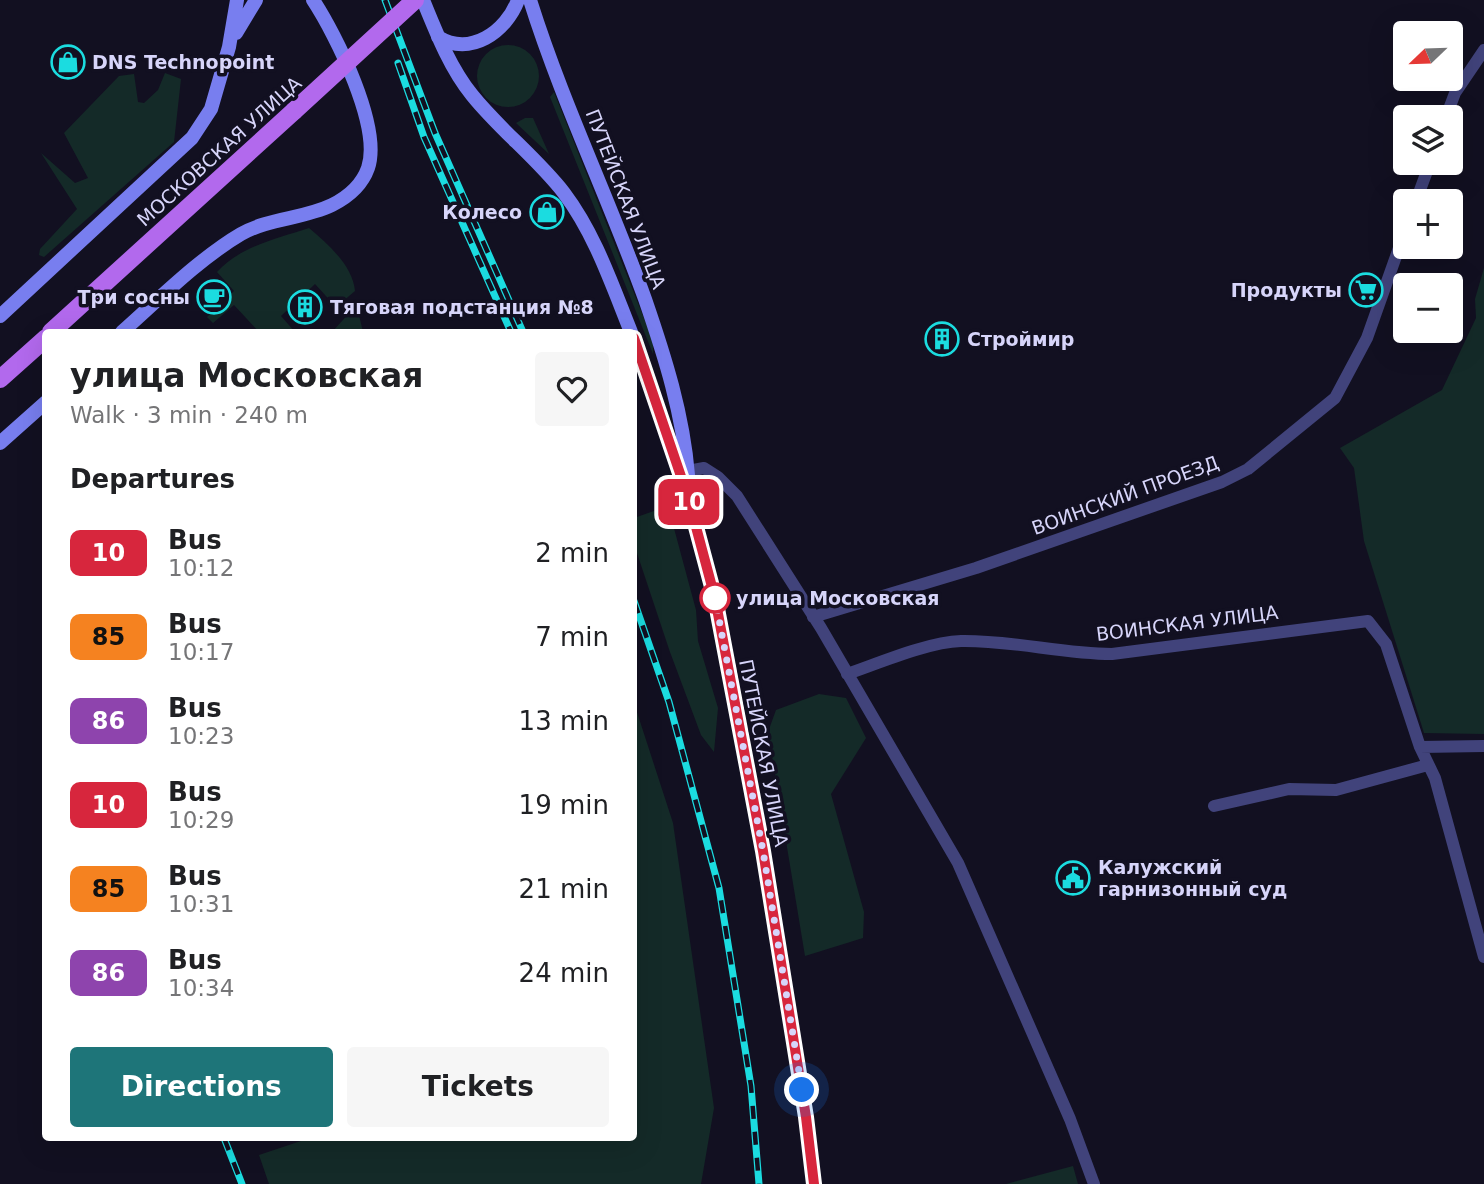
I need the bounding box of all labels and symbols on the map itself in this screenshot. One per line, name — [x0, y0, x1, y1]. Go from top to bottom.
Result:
north arrow — [1393, 21, 1463, 91]
shop icon: DNS Technopoint — [49, 43, 87, 81]
place label: DNS Technopoint — [92, 51, 274, 73]
street label: МОСКОВСКАЯ УЛИЦА — [133, 72, 305, 230]
street label: ПУТЕЙСКАЯ УЛИЦА — [582, 106, 670, 292]
shop icon: Колесо — [528, 193, 566, 231]
place label: Колесо — [442, 201, 522, 223]
supermarket icon: Продукты — [1347, 271, 1385, 309]
cafe icon: Три сосны — [195, 278, 233, 316]
place label: Продукты — [1231, 279, 1342, 301]
place label: Три сосны — [78, 286, 190, 308]
building icon: Тяговая подстанция №8 — [286, 288, 324, 326]
place label: Тяговая подстанция №8 — [330, 296, 594, 318]
building icon: Строймир — [923, 320, 961, 358]
place label: Строймир — [967, 328, 1074, 350]
street label: ВОИНСКИЙ ПРОЕЗД — [1028, 451, 1222, 539]
line badge: 10 — [658, 479, 720, 525]
marker: улица Московская — [700, 583, 730, 613]
place label: улица Московская — [736, 587, 940, 609]
street label: ВОИНСКАЯ УЛИЦА — [1095, 601, 1279, 645]
street label: ПУТЕЙСКАЯ УЛИЦА — [735, 657, 793, 849]
place label: Калужский гарнизонный суд — [1098, 856, 1287, 900]
public building icon: Калужский гарнизонный суд — [1054, 859, 1092, 897]
your location — [784, 1072, 819, 1107]

